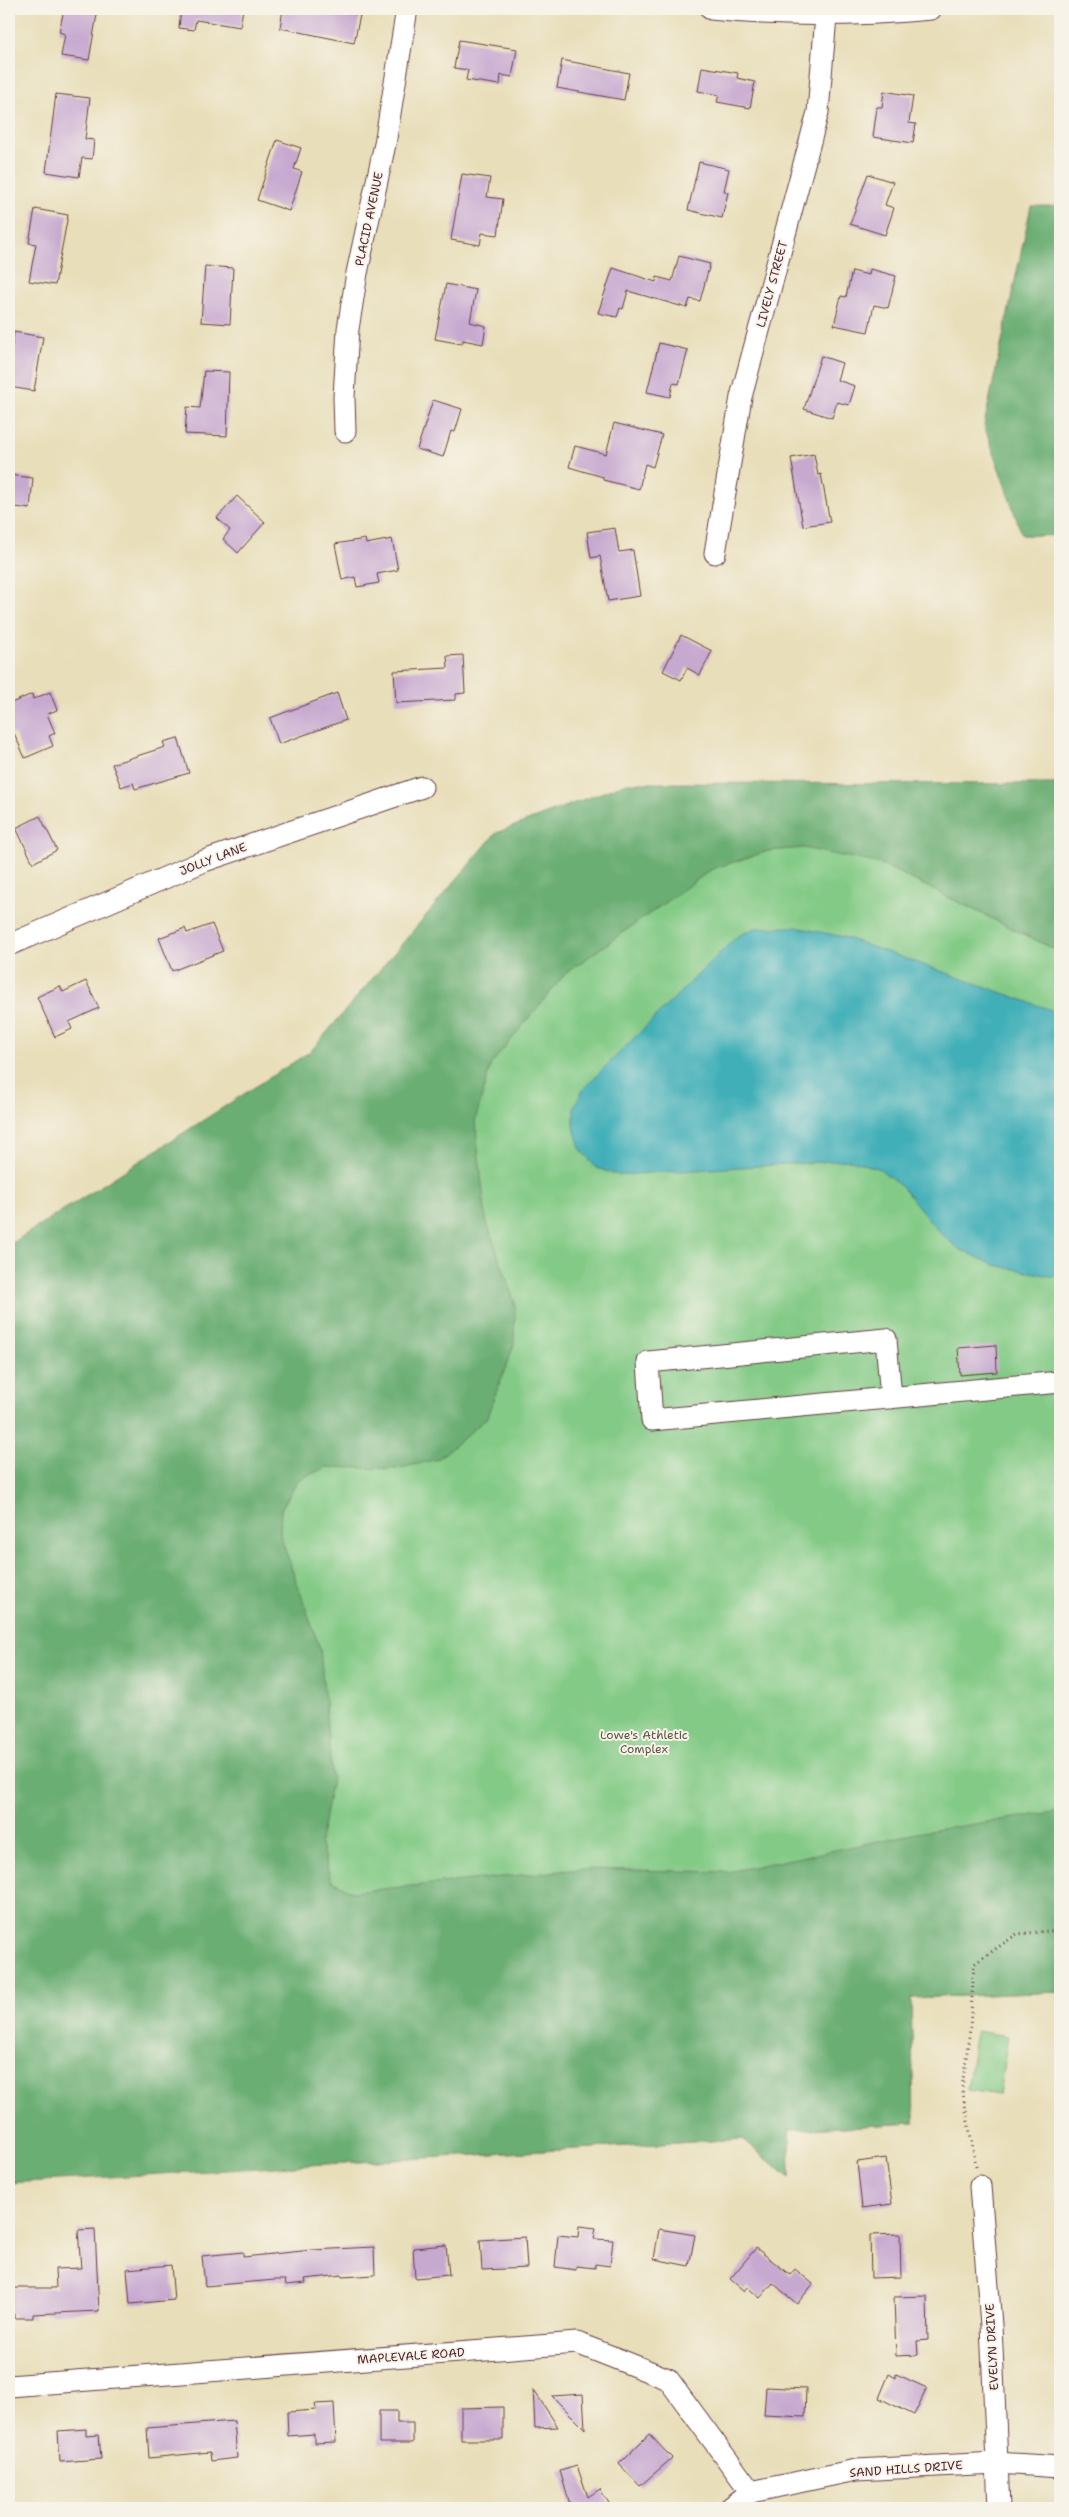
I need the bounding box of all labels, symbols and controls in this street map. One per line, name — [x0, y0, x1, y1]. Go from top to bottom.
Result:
street label: PLACID AVENUE — [351, 170, 387, 268]
street label: LIVELY STREET — [753, 238, 791, 329]
street label: JOLLY LANE — [177, 839, 249, 879]
park label: Lowe's Athletic Complex — [600, 1727, 688, 1757]
street label: EVELYN DRIVE — [982, 2303, 1002, 2391]
street label: MAPLEVALE ROAD — [357, 2344, 465, 2368]
street label: SAND HILLS DRIVE — [849, 2457, 963, 2481]

